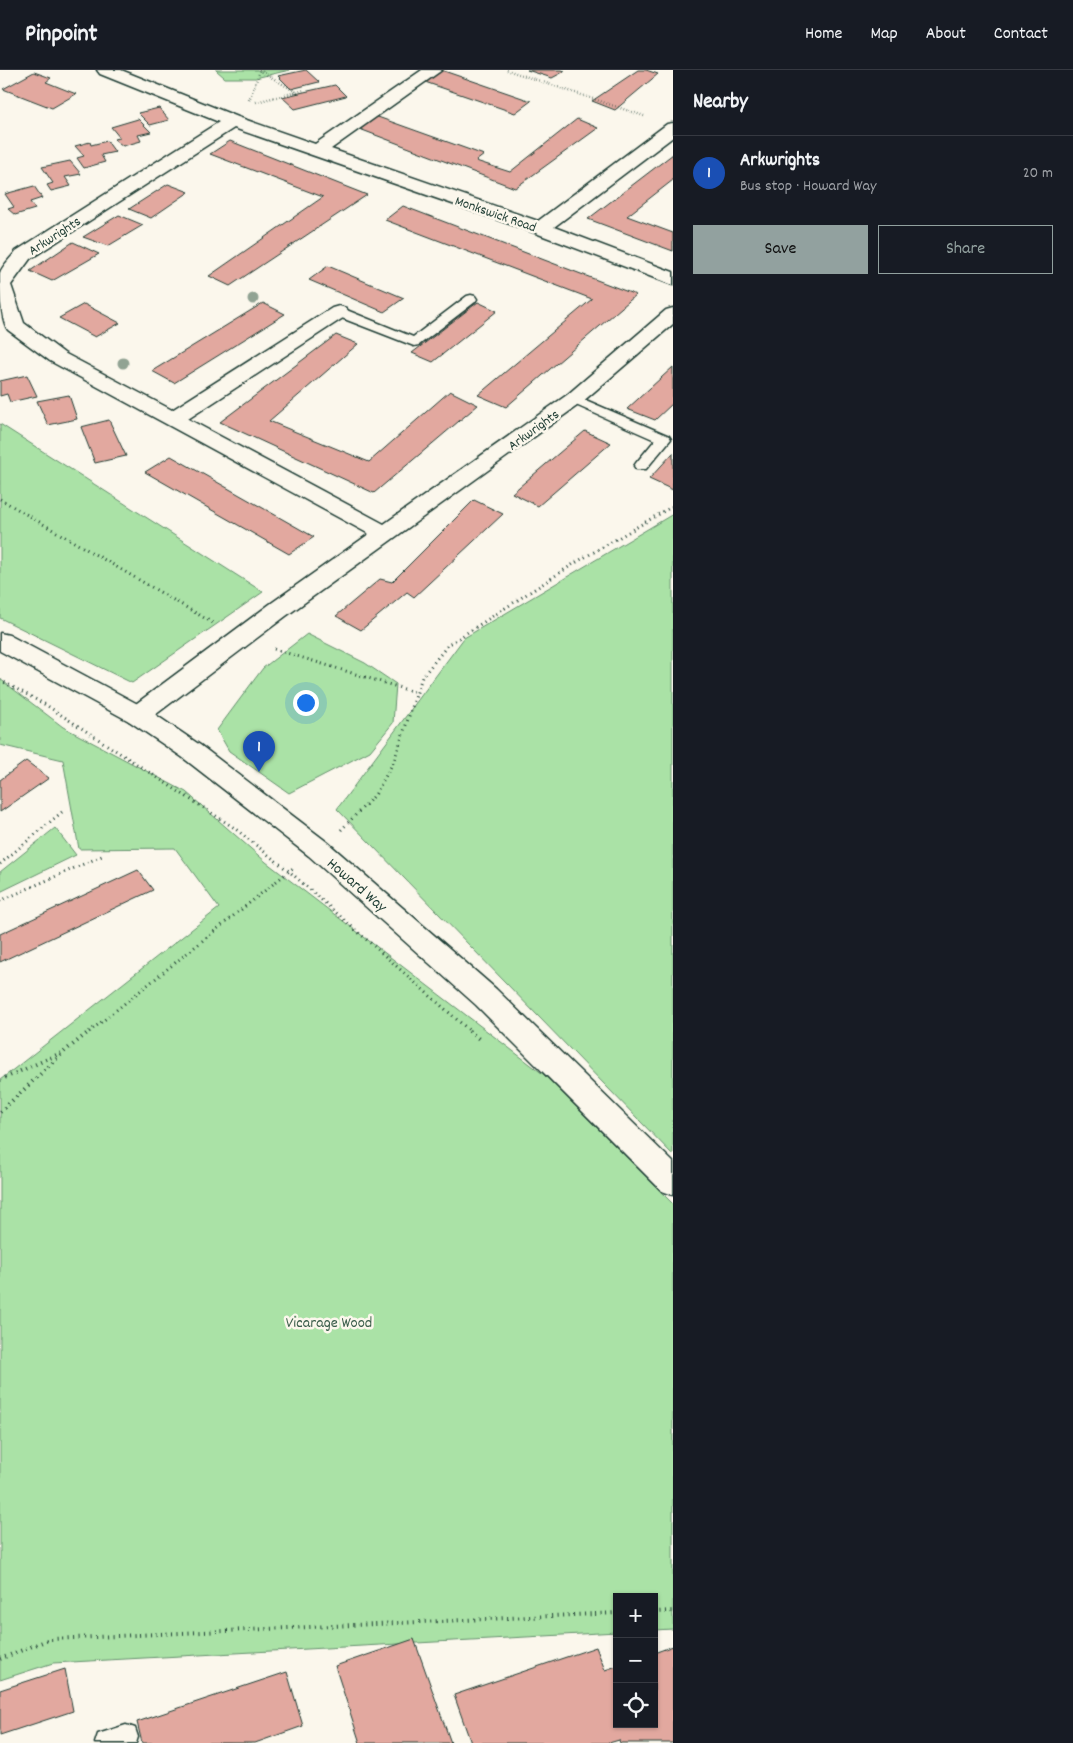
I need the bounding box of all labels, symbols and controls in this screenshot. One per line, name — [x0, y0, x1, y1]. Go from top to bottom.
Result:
text: Pinpoint — [25, 18, 97, 52]
text: Home — [805, 22, 842, 47]
text: Map — [870, 22, 898, 47]
text: About — [926, 22, 966, 47]
text: Contact — [994, 22, 1048, 47]
text: Nearby — [693, 88, 748, 118]
text: Arkwrights — [740, 148, 820, 175]
text: 1 — [707, 162, 711, 185]
text: 20 m — [1023, 162, 1053, 185]
text: Bus stop · Howard Way — [740, 175, 876, 198]
street label: Monkswick Road — [452, 192, 539, 238]
street label: Arkwrights — [25, 212, 85, 261]
button: Save — [693, 225, 868, 274]
button: Share — [878, 225, 1053, 274]
street label: Arkwrights — [504, 405, 564, 456]
your location — [293, 690, 319, 716]
pin: 1 — [243, 731, 275, 772]
street label: Howard Way — [321, 853, 392, 919]
park label: Vicarage Wood — [286, 1312, 372, 1335]
map controls — [613, 1593, 658, 1728]
button: + — [613, 1593, 658, 1638]
button: − — [613, 1638, 658, 1683]
button: locate — [613, 1683, 658, 1728]

